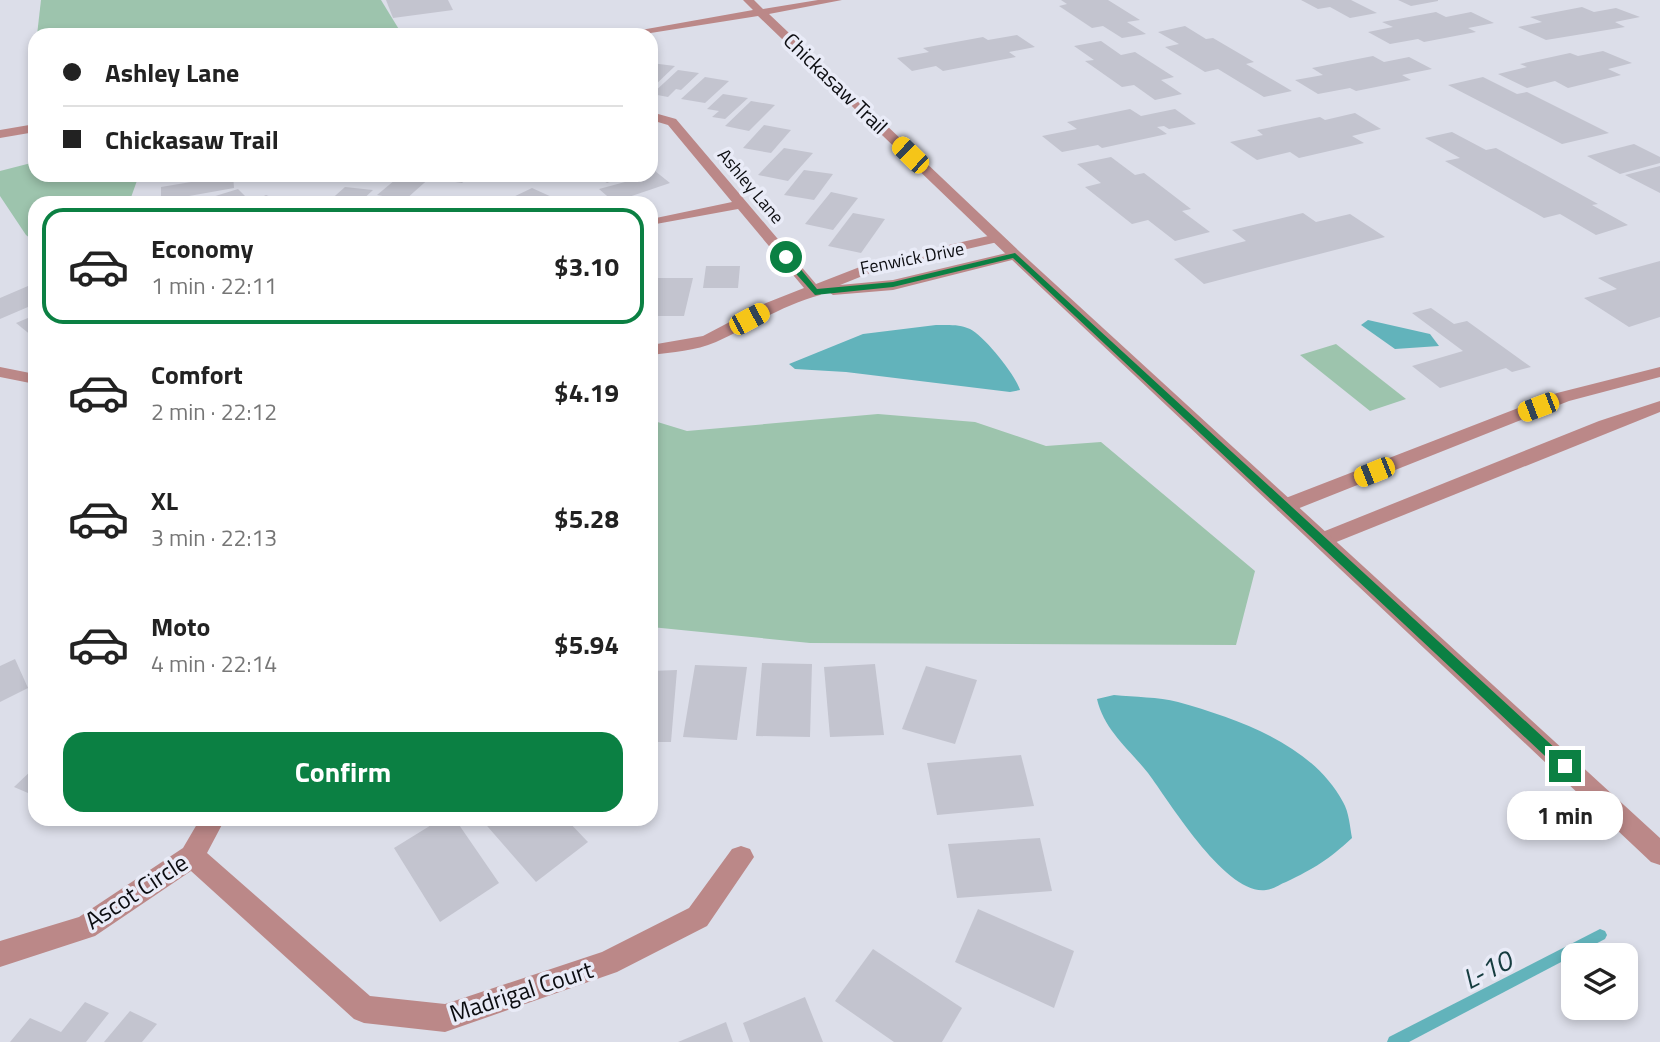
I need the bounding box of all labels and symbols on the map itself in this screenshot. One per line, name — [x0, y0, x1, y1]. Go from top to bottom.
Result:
street label: Chickasaw Trail — [777, 25, 895, 141]
car — [888, 133, 933, 177]
street label: Ashley Lane — [711, 143, 791, 229]
street label: Fenwick Drive — [858, 235, 966, 281]
route start — [770, 241, 802, 273]
car — [726, 300, 773, 338]
car — [1515, 390, 1562, 424]
car — [1351, 454, 1398, 490]
route end — [1549, 750, 1581, 782]
callout: 1 min — [1507, 790, 1623, 840]
street label: Ascot Circle — [77, 844, 195, 938]
water label: L-10 — [1455, 937, 1522, 1000]
street label: Madrigal Court — [445, 951, 598, 1031]

